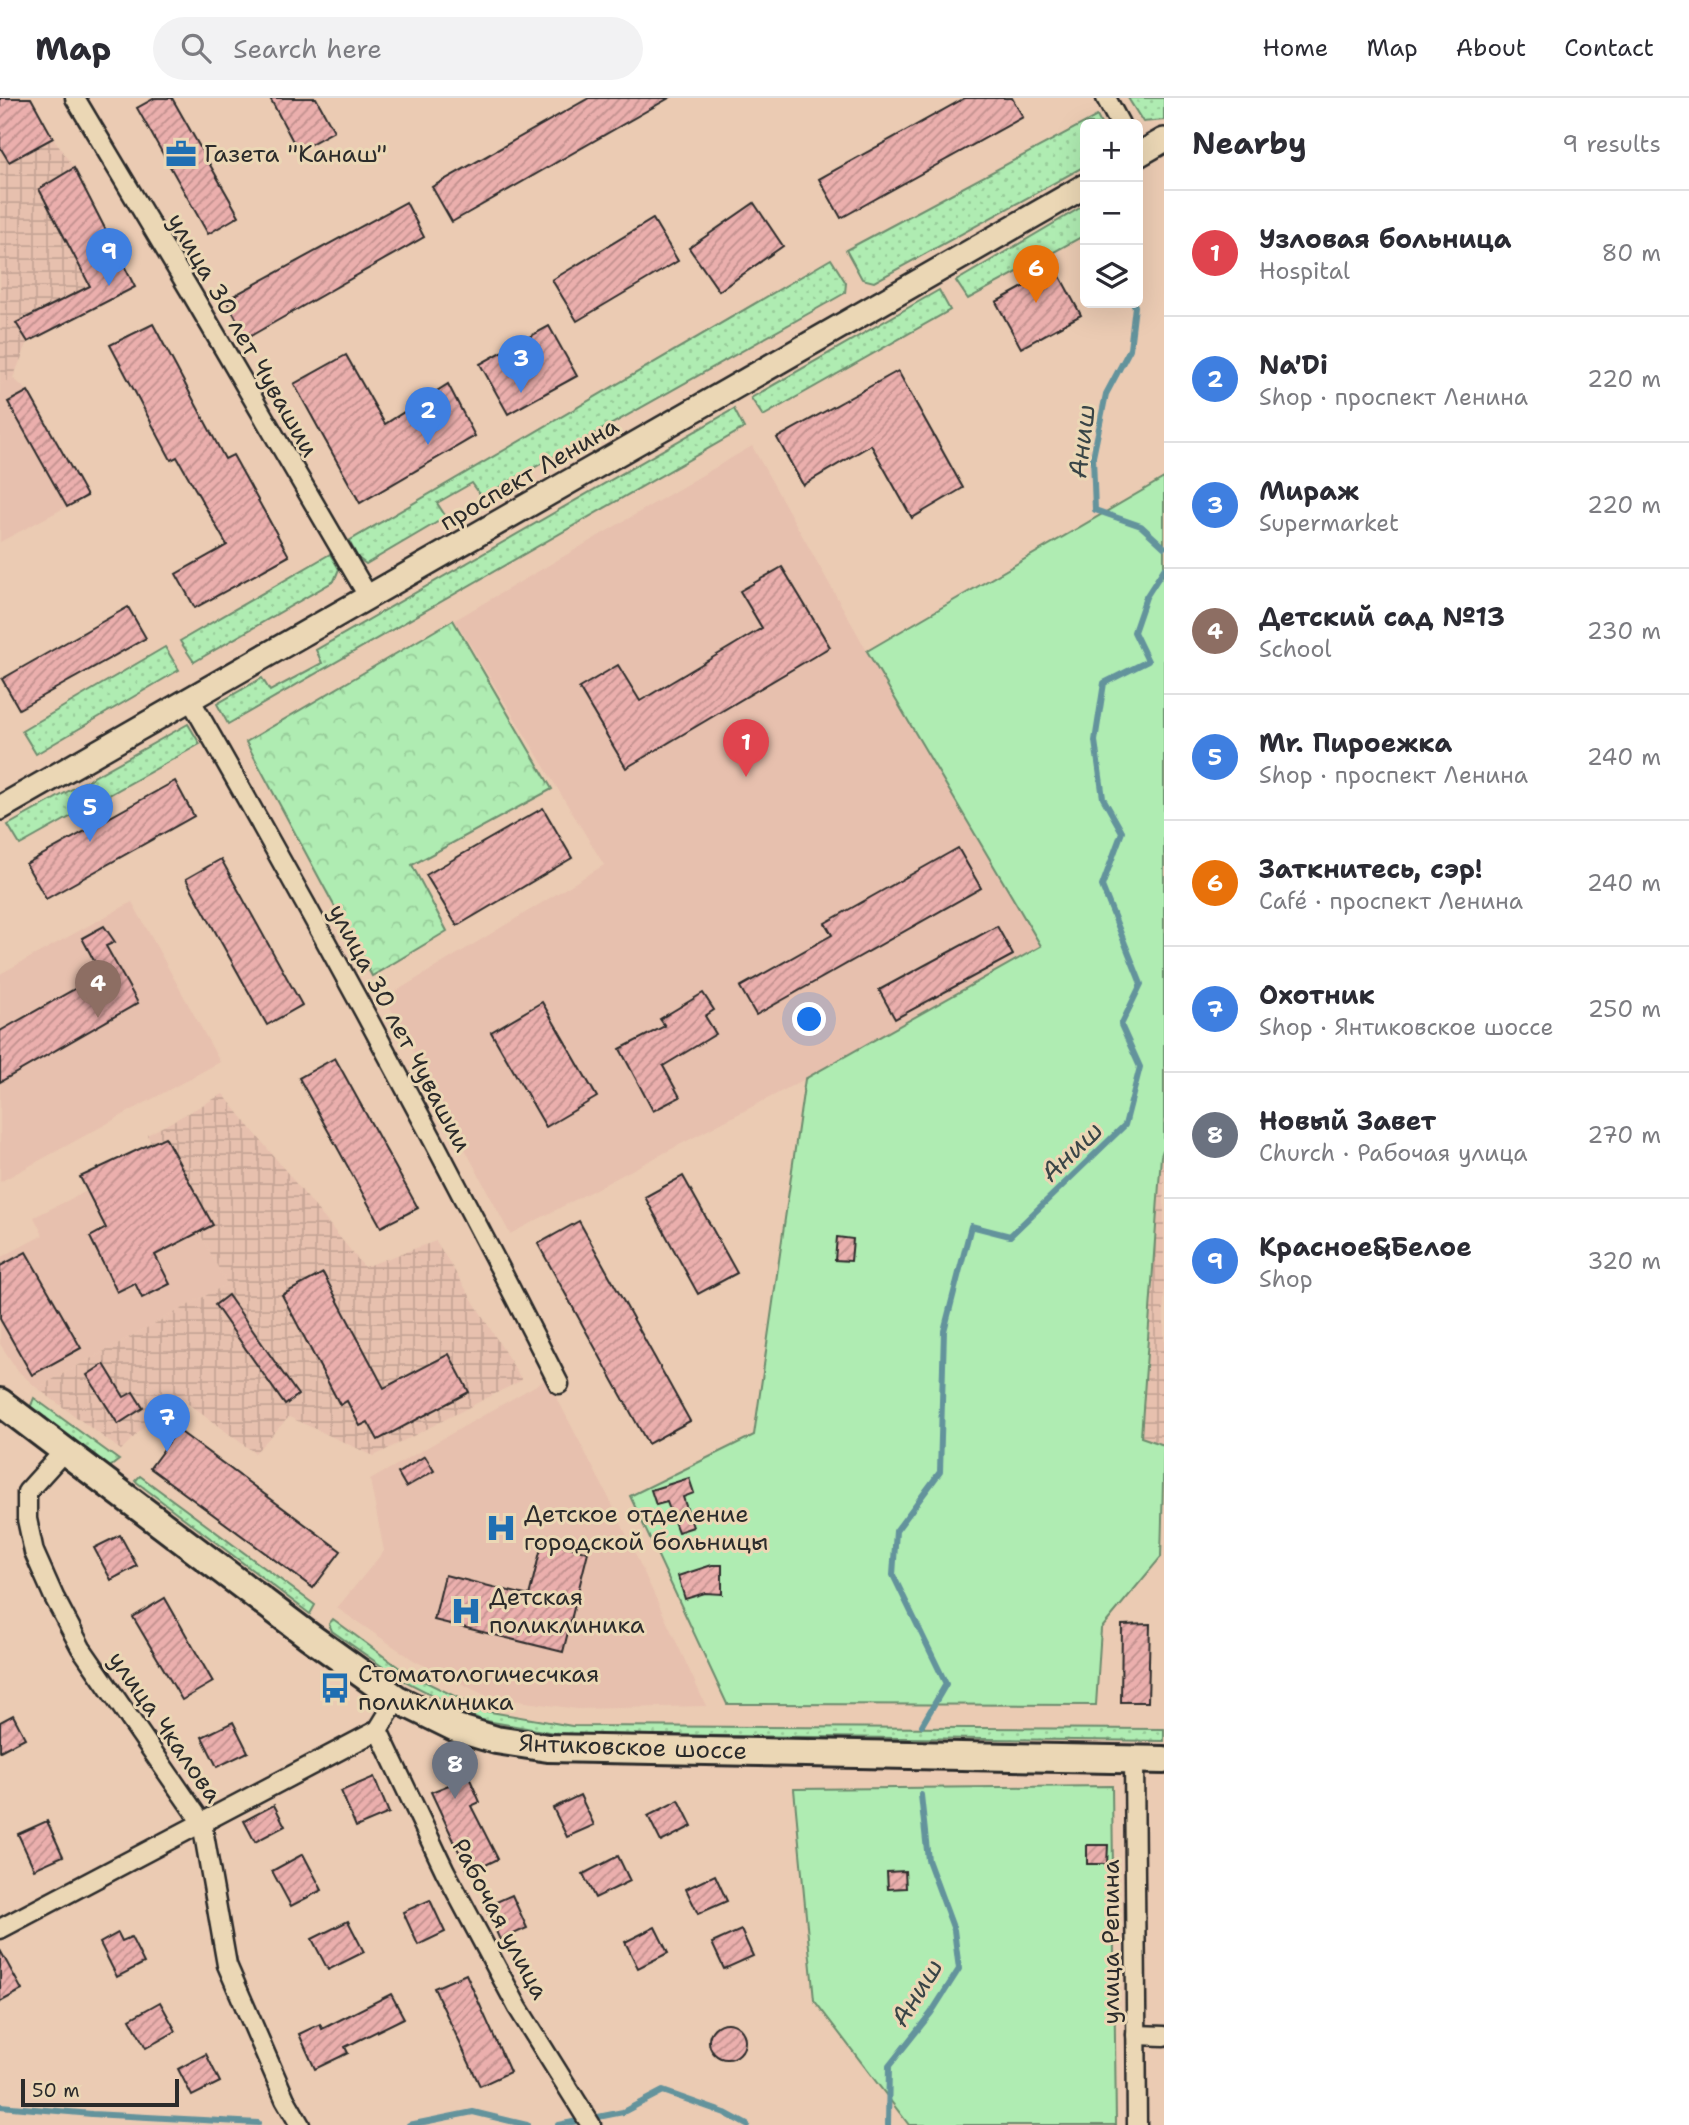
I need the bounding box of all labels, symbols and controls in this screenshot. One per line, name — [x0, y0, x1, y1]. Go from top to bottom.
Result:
search box — [153, 17, 643, 80]
text: Map — [35, 26, 111, 71]
icon: search — [177, 29, 215, 67]
text: Search here — [233, 31, 382, 66]
text: Home — [1262, 32, 1328, 64]
text: Map — [1366, 32, 1418, 64]
text: About — [1456, 32, 1526, 64]
text: Contact — [1564, 32, 1654, 64]
map controls — [1080, 119, 1143, 308]
button: + — [1080, 119, 1143, 182]
text: Nearby — [1192, 123, 1307, 164]
text: 9 results — [1562, 129, 1661, 159]
office icon: Газета "Канаш" — [164, 137, 198, 171]
place label: Газета "Канаш" — [204, 138, 387, 170]
button: − — [1080, 182, 1143, 245]
street label: улица 30 лет Чувашии — [160, 207, 326, 463]
text: Узловая больница — [1259, 221, 1512, 256]
pin: 9 — [86, 228, 132, 286]
text: 1 — [1210, 238, 1220, 268]
text: 80 m — [1602, 238, 1661, 268]
pin: 6 — [1013, 245, 1059, 303]
button: layers — [1080, 245, 1143, 308]
text: Hospital — [1259, 256, 1350, 286]
pin: 3 — [498, 335, 544, 393]
text: Na'Di — [1259, 347, 1328, 382]
text: 2 — [1207, 364, 1223, 394]
text: 220 m — [1587, 364, 1661, 394]
text: Shop · проспект Ленина — [1259, 382, 1528, 412]
pin: 2 — [405, 387, 451, 445]
water label: Аниш — [1059, 402, 1103, 480]
street label: проспект Ленина — [434, 410, 624, 538]
text: Мираж — [1259, 473, 1359, 508]
text: 3 — [1207, 490, 1223, 520]
text: 220 m — [1587, 490, 1661, 520]
text: Supermarket — [1259, 508, 1399, 538]
text: Детский сад №13 — [1259, 599, 1505, 634]
text: 4 — [1207, 616, 1223, 646]
text: 230 m — [1587, 616, 1661, 646]
text: School — [1259, 634, 1331, 664]
pin: 1 — [723, 719, 769, 777]
text: Mr. Пироежка — [1259, 725, 1452, 760]
text: 5 — [1208, 742, 1222, 772]
text: 240 m — [1587, 742, 1661, 772]
text: Shop · проспект Ленина — [1259, 760, 1528, 790]
pin: 5 — [67, 784, 113, 842]
text: Заткнитесь, сэр! — [1259, 851, 1483, 886]
text: 6 — [1207, 868, 1223, 898]
text: 240 m — [1587, 868, 1661, 898]
text: Café · проспект Ленина — [1259, 886, 1523, 916]
street label: улица 30 лет Чувашии — [321, 898, 479, 1158]
pin: 4 — [75, 960, 121, 1018]
text: Охотник — [1259, 977, 1375, 1012]
text: 7 — [1207, 994, 1223, 1024]
text: 250 m — [1588, 994, 1661, 1024]
your location — [792, 1002, 826, 1036]
text: Shop · Янтиковское шоссе — [1259, 1012, 1553, 1042]
text: Новый Завет — [1259, 1103, 1436, 1138]
water label: Аниш — [1032, 1113, 1110, 1189]
text: 8 — [1207, 1120, 1223, 1150]
text: 270 m — [1587, 1120, 1661, 1150]
text: Church · Рабочая улица — [1259, 1138, 1528, 1168]
text: Красное&Белое — [1259, 1229, 1472, 1264]
text: 9 — [1207, 1246, 1223, 1276]
text: 320 m — [1587, 1246, 1661, 1276]
text: Shop — [1259, 1264, 1313, 1294]
pin: 7 — [144, 1394, 190, 1452]
place label: Детское отделение городской больницы — [524, 1498, 768, 1558]
hospital icon: Детское отделение городской больницы — [484, 1511, 518, 1545]
place label: Детская поликлиника — [489, 1581, 645, 1641]
hospital icon: Детская поликлиника — [449, 1594, 483, 1628]
street label: улица Чкалова — [101, 1645, 229, 1809]
place label: Стоматологичесчкая поликлиника — [358, 1658, 599, 1718]
bus stop icon: Стоматологичесчкая поликлиника — [318, 1671, 352, 1705]
street label: Янтиковское шоссе — [518, 1727, 748, 1767]
pin: 8 — [432, 1741, 478, 1799]
street label: Рабочая улица — [444, 1833, 556, 2005]
street label: улица Репина — [1095, 1859, 1127, 2025]
water label: Аниш — [882, 1951, 950, 2033]
scale bar — [21, 2076, 178, 2108]
text: 50 m — [32, 2078, 80, 2103]

